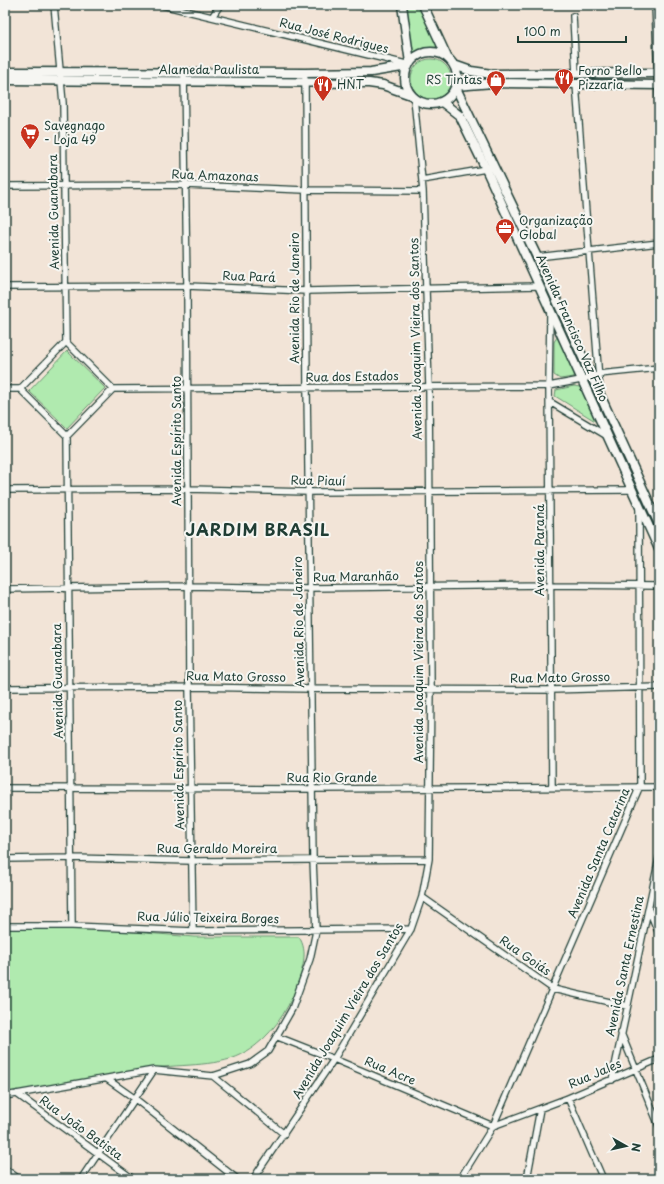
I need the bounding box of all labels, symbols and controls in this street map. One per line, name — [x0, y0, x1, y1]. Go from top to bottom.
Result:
street label: Rua José Rodrigues — [278, 13, 391, 57]
scale bar — [518, 18, 626, 44]
text: 100 m — [524, 22, 561, 40]
street label: Alameda Paulista — [159, 60, 260, 78]
place label: Forno Bello Pizzaria — [578, 61, 642, 93]
restaurant icon: Forno Bello Pizzaria — [553, 67, 575, 95]
shop icon: RS Tintas — [485, 69, 507, 97]
place label: RS Tintas — [426, 70, 482, 88]
restaurant icon: HNT — [312, 74, 334, 102]
place label: HNT — [337, 75, 365, 93]
place label: Savegnago - Loja 49 — [44, 116, 105, 148]
supermarket icon: Savegnago - Loja 49 — [19, 122, 41, 150]
street label: Avenida Guanabara — [43, 153, 63, 270]
street label: Rua Amazonas — [171, 164, 259, 186]
place label: Organização Global — [519, 211, 593, 243]
office icon: Organização Global — [494, 217, 516, 245]
street label: Avenida Rio de Janeiro — [285, 232, 303, 364]
street label: Avenida Joaquim Vieira dos Santos — [404, 237, 426, 440]
street label: Avenida Francisco Vaz Filho — [532, 251, 614, 404]
street label: Rua Pará — [222, 266, 277, 286]
street label: Rua dos Estados — [305, 366, 399, 386]
street label: Avenida Espírito Santo — [167, 376, 185, 506]
street label: Rua Piauí — [290, 471, 346, 489]
street label: Avenida Paraná — [530, 504, 548, 596]
district label: JARDIM BRASIL — [186, 517, 330, 541]
street label: Avenida Rio de Janeiro — [288, 556, 308, 688]
street label: Avenida Joaquim Vieira dos Santos — [409, 560, 427, 763]
street label: Rua Maranhão — [313, 566, 399, 586]
street label: Avenida Guanabara — [47, 622, 67, 739]
street label: Rua Mato Grosso — [186, 666, 287, 686]
street label: Rua Mato Grosso — [510, 667, 610, 687]
street label: Avenida Espírito Santo — [168, 699, 188, 830]
street label: Rua Rio Grande — [287, 768, 378, 786]
street label: Avenida Santa Catarina — [562, 784, 634, 921]
street label: Rua Geraldo Moreira — [157, 839, 278, 857]
street label: Avenida Santa Ernestina — [600, 893, 648, 1038]
street label: Rua Júlio Teixeira Borges — [137, 907, 280, 927]
street label: Avenida Joaquim Vieira dos Santos — [287, 919, 407, 1102]
street label: Rua Goiás — [496, 931, 555, 980]
street label: Rua Acre — [362, 1051, 419, 1089]
street label: Rua Jales — [565, 1054, 624, 1092]
street label: Rua João Batista — [36, 1091, 127, 1164]
north arrow — [606, 1126, 646, 1166]
text: N — [627, 1142, 645, 1153]

